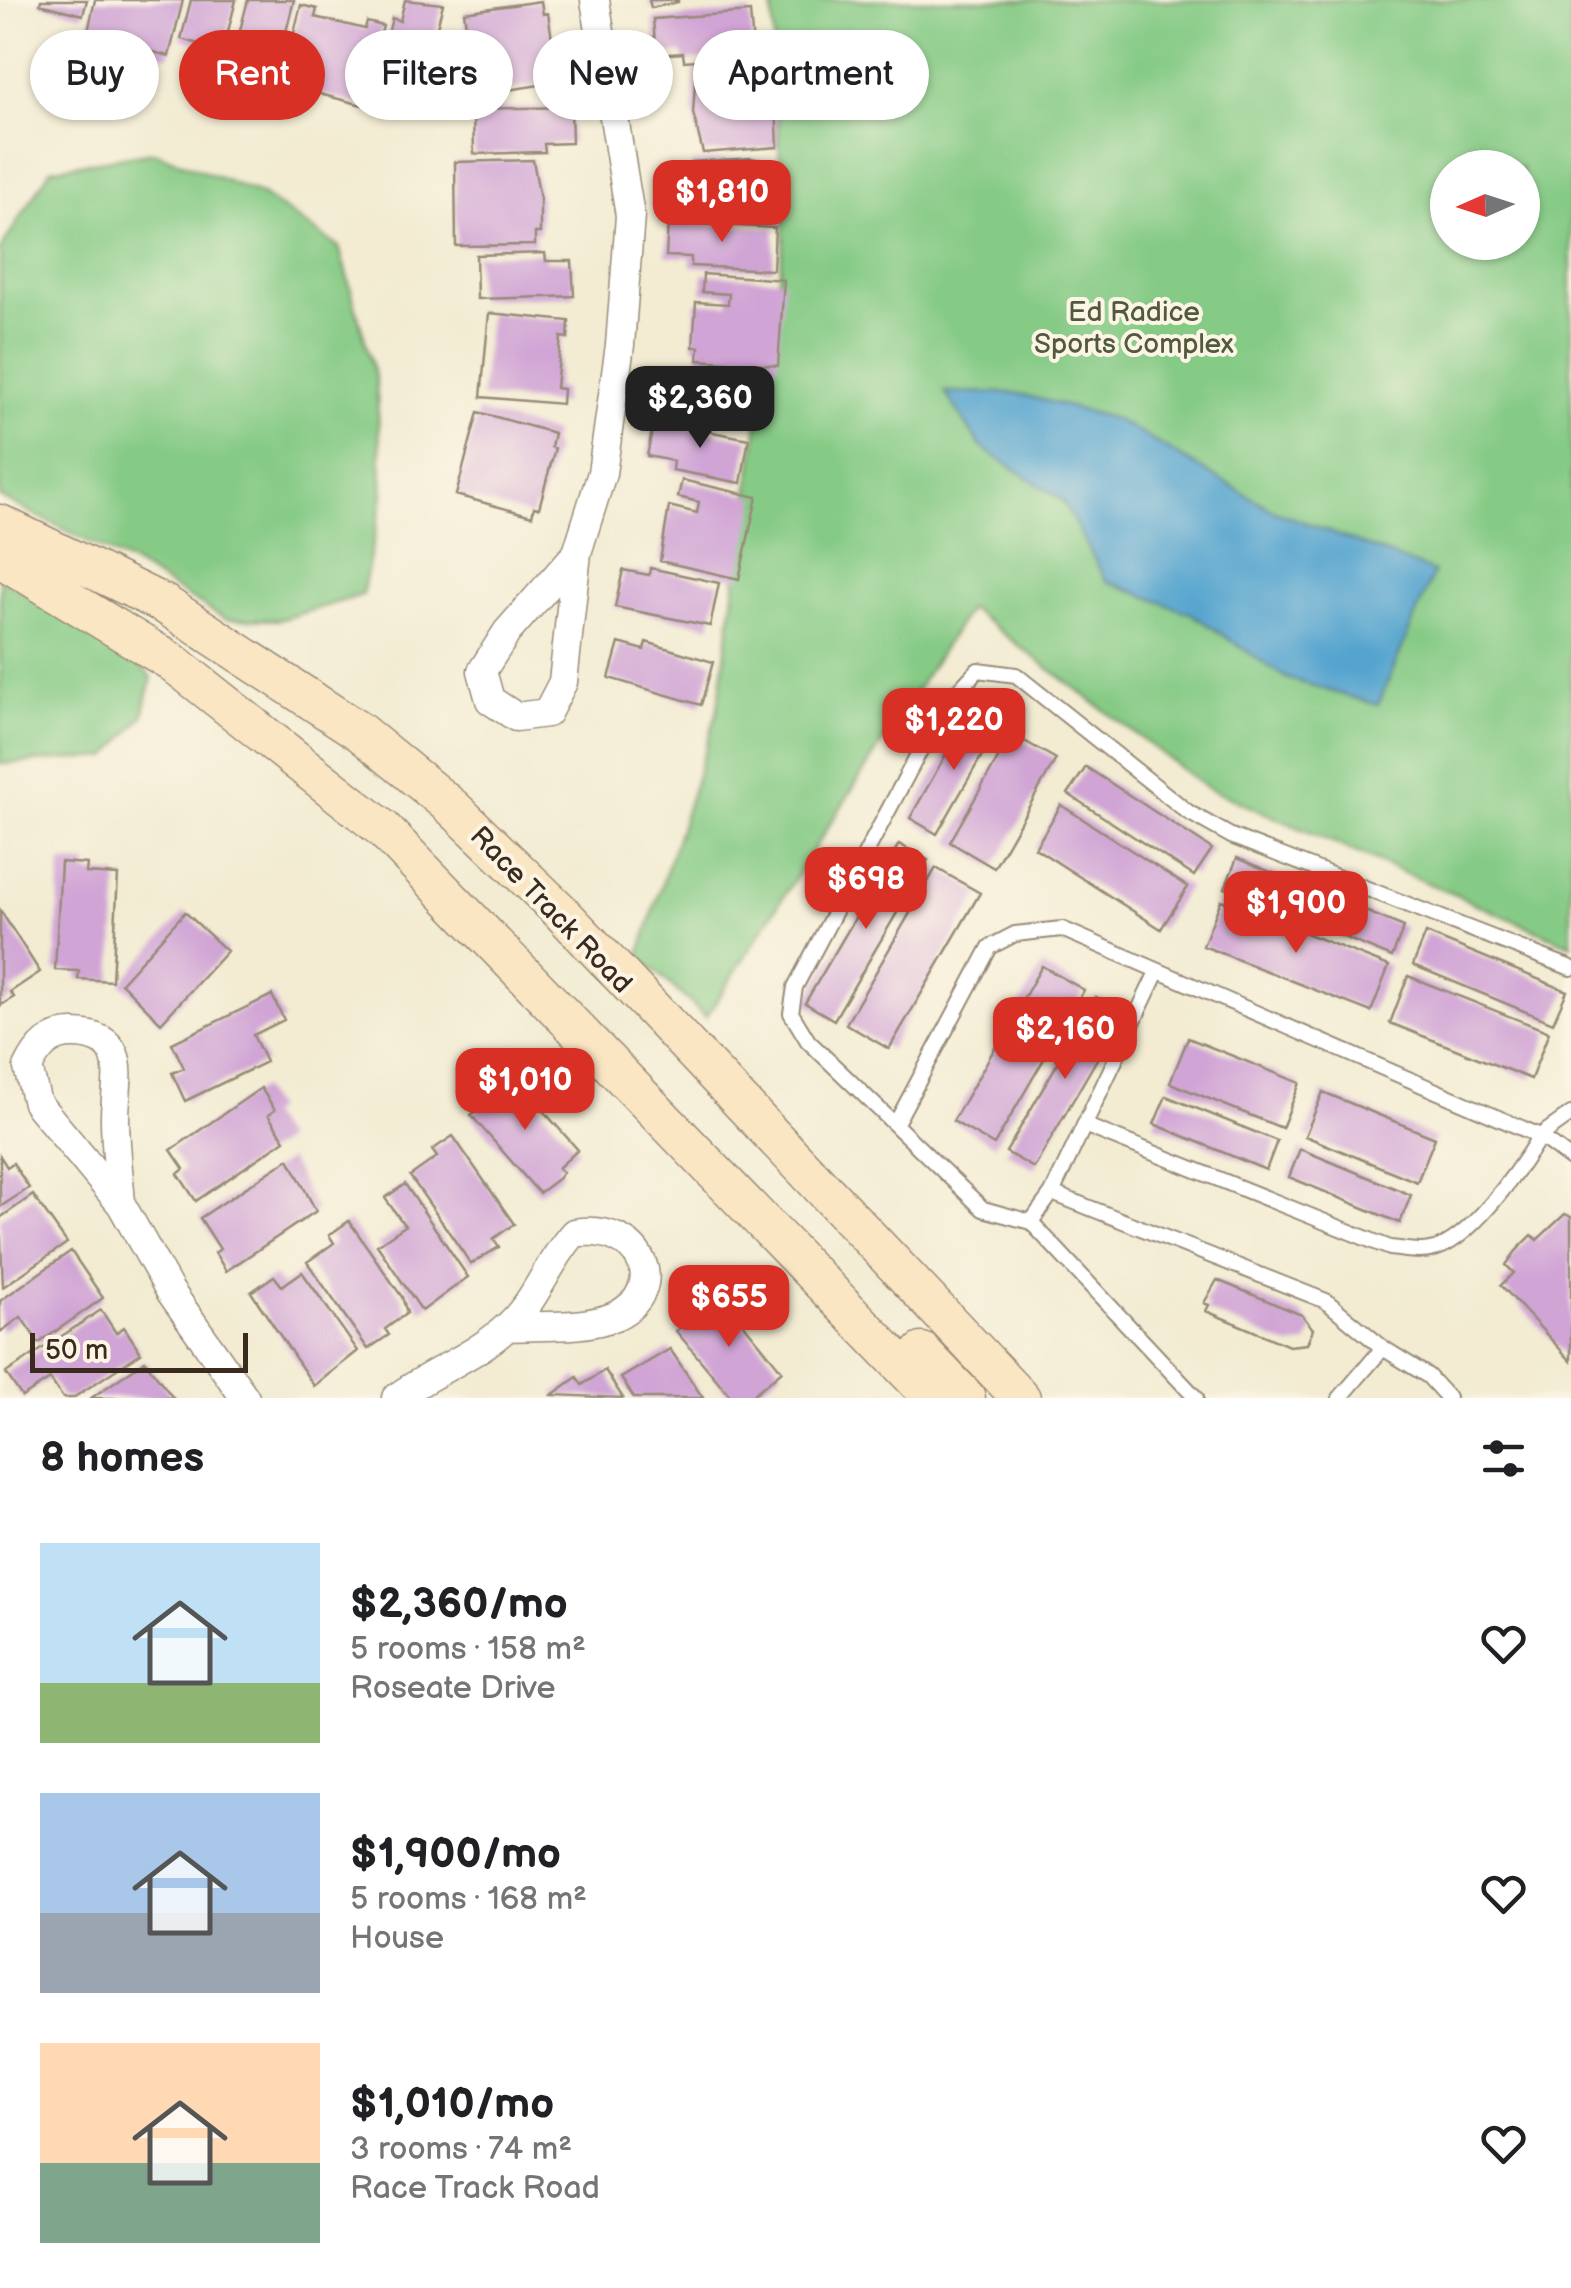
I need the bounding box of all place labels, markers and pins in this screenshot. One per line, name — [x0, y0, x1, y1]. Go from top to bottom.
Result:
pin: $1,810 — [641, 160, 803, 245]
pin: $2,360 — [619, 366, 781, 451]
pin: $1,220 — [873, 688, 1035, 773]
pin: $698 — [807, 847, 925, 932]
pin: $1,900 — [1215, 871, 1377, 956]
pin: $2,160 — [984, 997, 1146, 1082]
pin: $1,010 — [444, 1048, 606, 1133]
pin: $655 — [670, 1265, 788, 1350]

